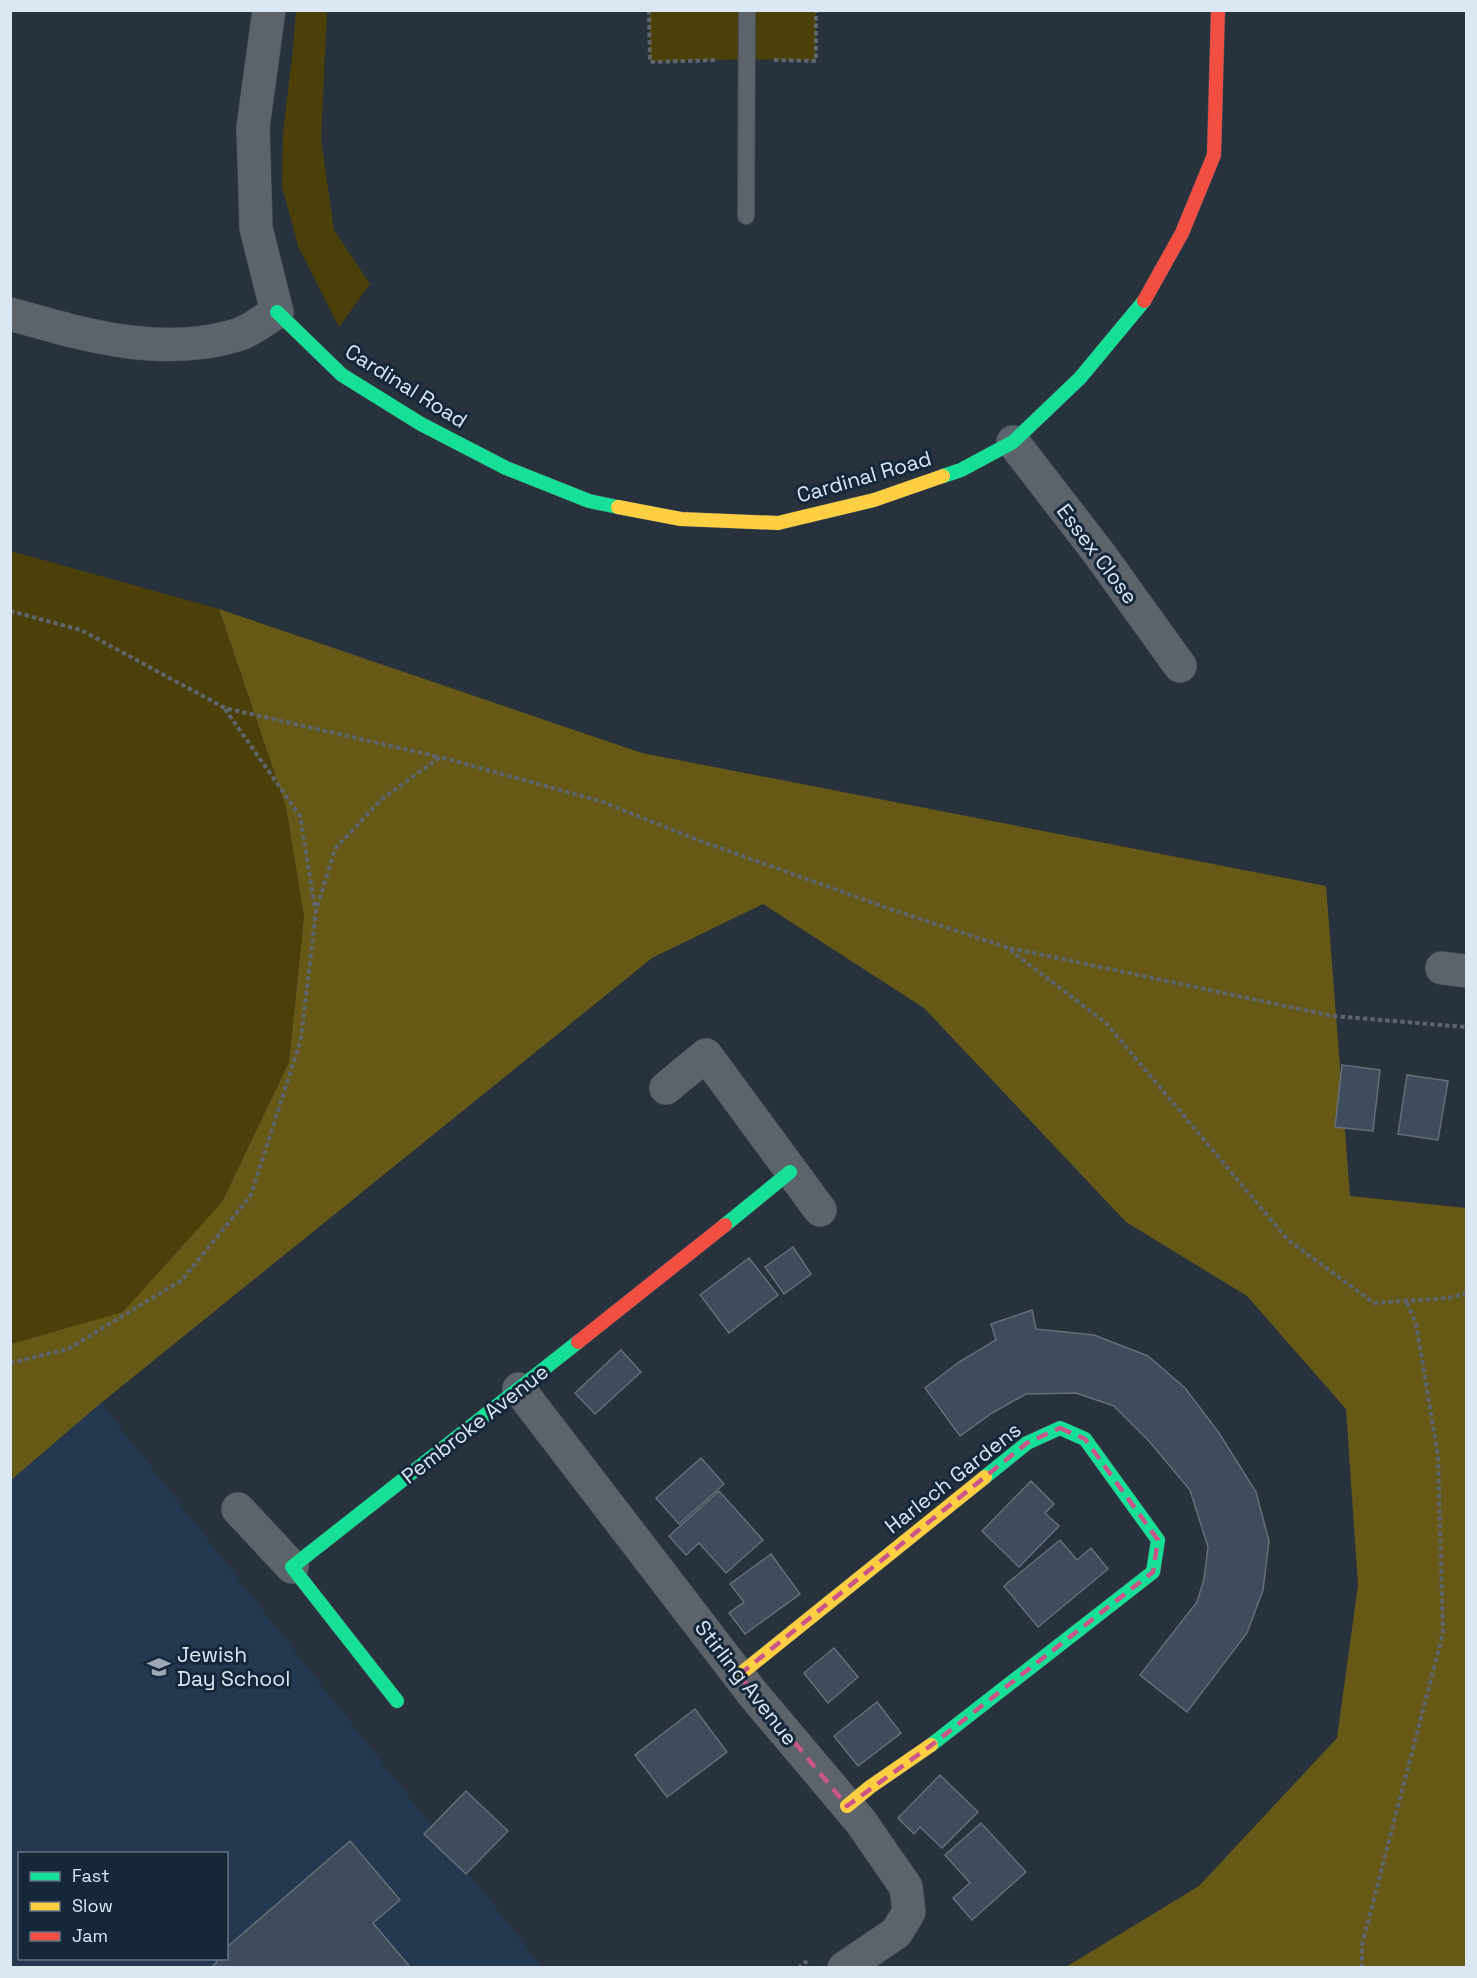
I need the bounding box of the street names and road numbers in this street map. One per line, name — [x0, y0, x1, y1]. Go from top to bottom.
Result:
street label: Cardinal Road — [340, 337, 472, 434]
street label: Cardinal Road — [793, 444, 934, 509]
street label: Essex Close — [1051, 498, 1144, 609]
street label: Pembroke Avenue — [396, 1358, 554, 1489]
street label: Harlech Gardens — [879, 1416, 1026, 1539]
street label: Stirling Avenue — [689, 1615, 804, 1751]

